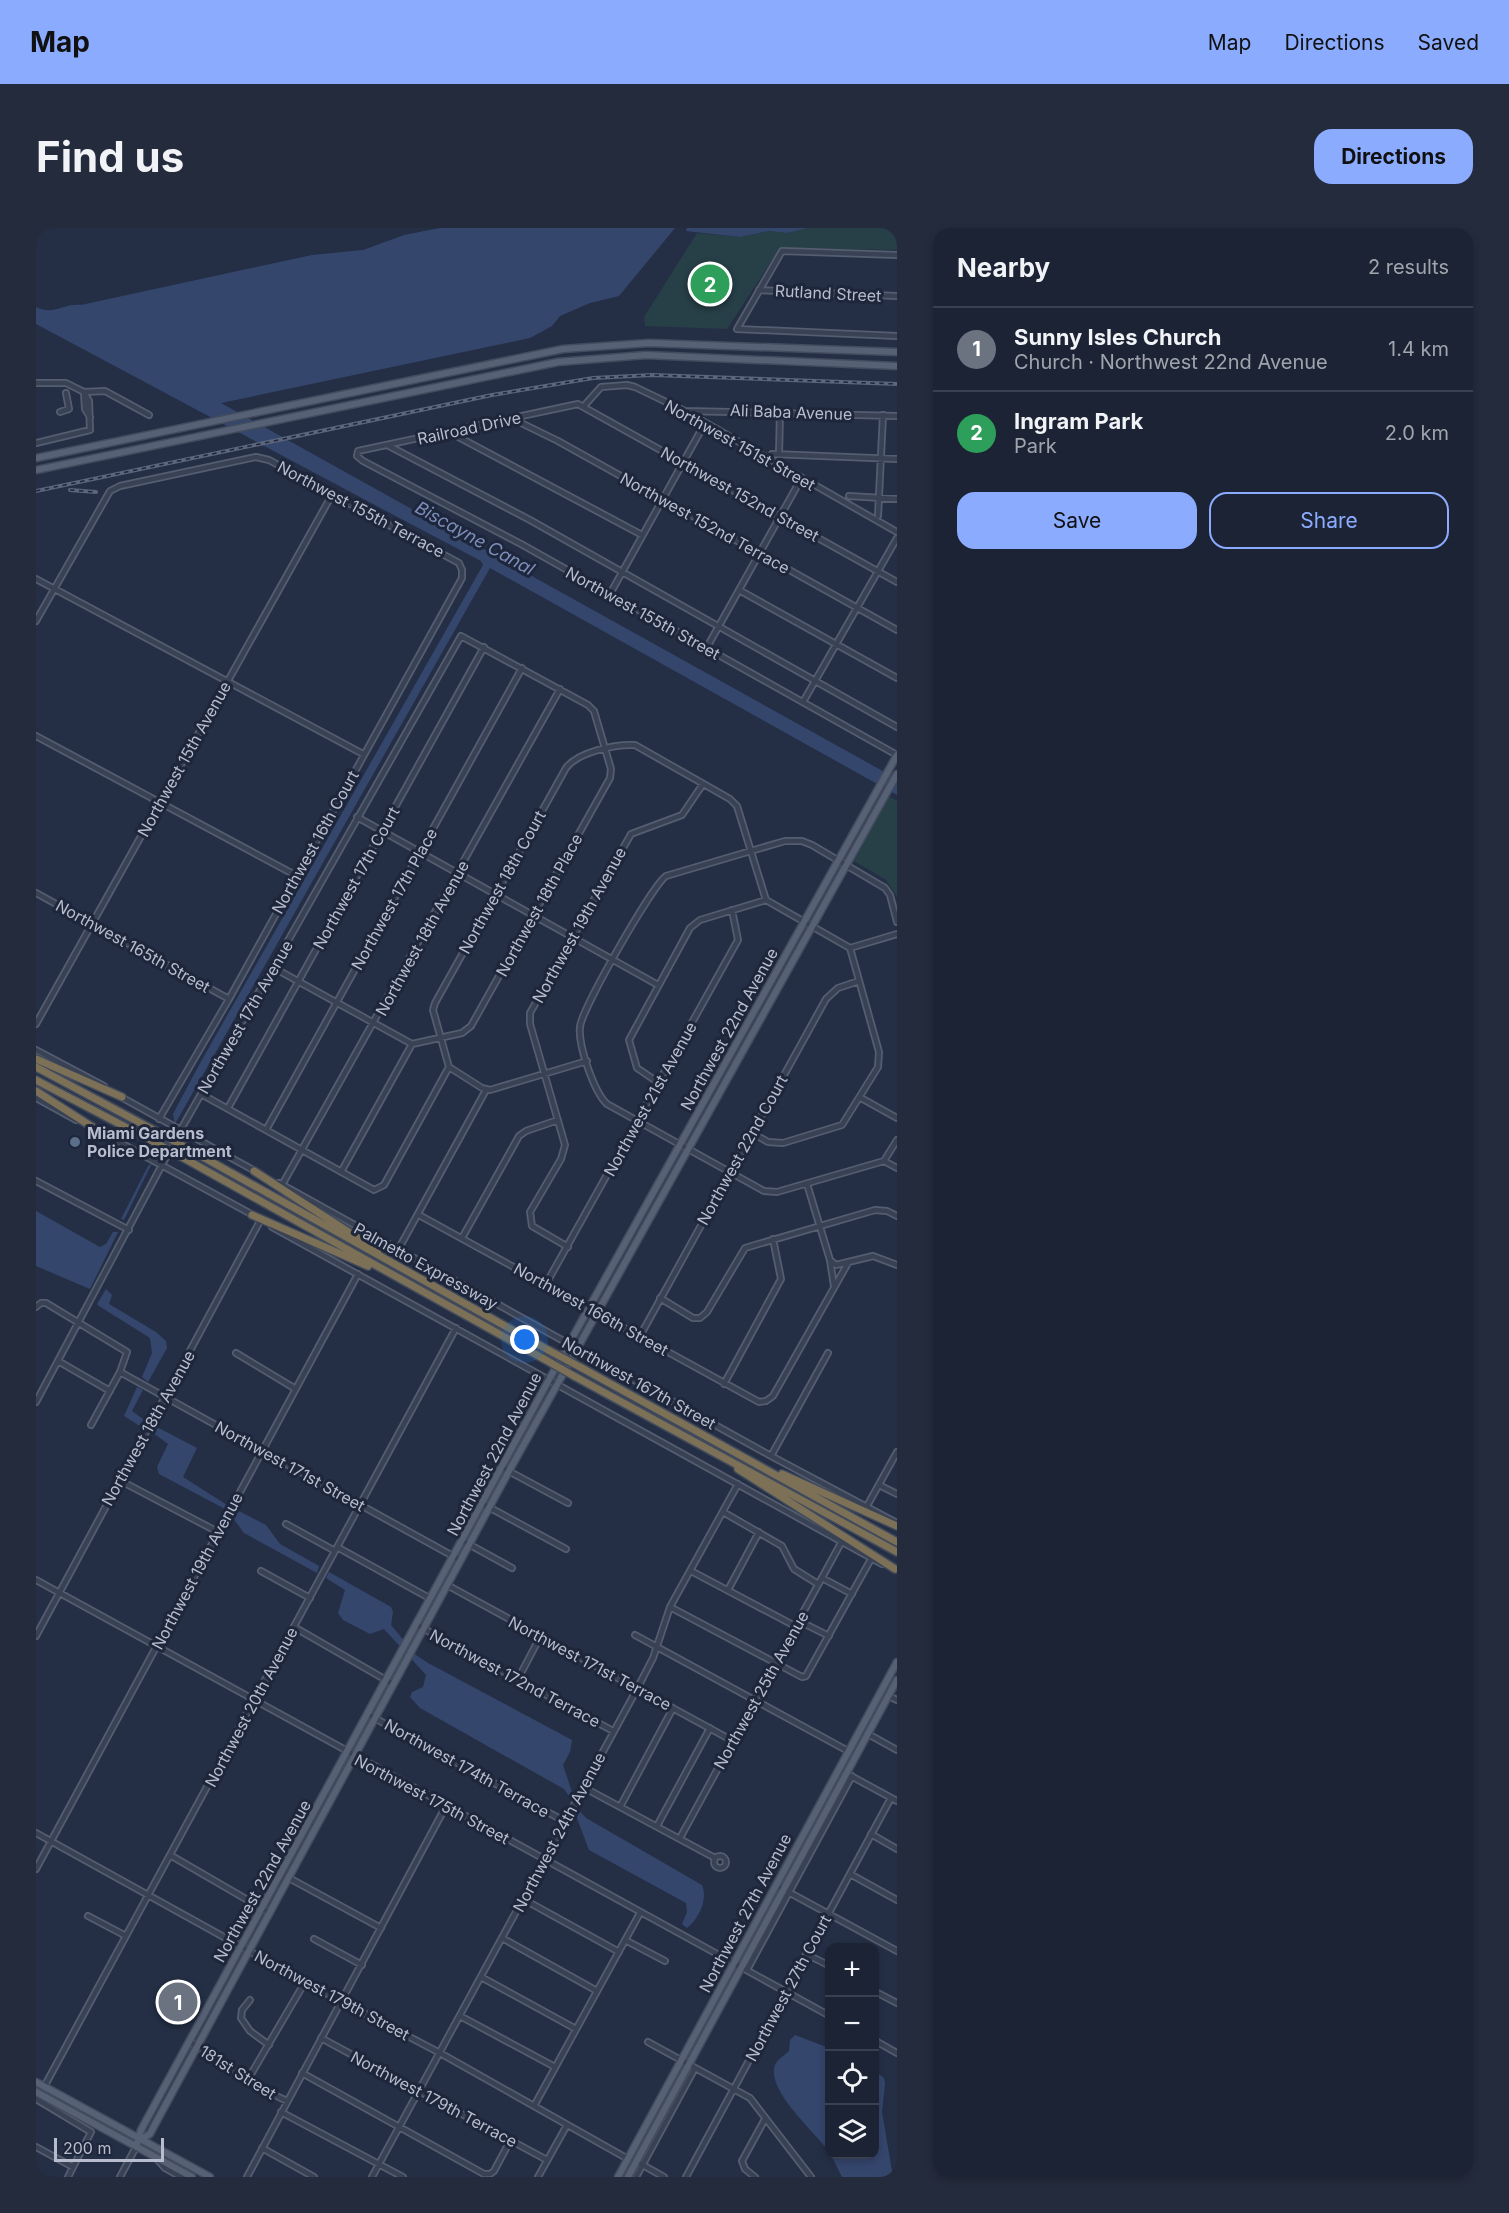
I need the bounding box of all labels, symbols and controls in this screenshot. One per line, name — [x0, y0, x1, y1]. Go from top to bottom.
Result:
text: Map — [30, 25, 90, 59]
text: Map — [1208, 30, 1251, 55]
text: Directions — [1284, 30, 1385, 55]
text: Saved — [1418, 30, 1479, 55]
button: Directions — [1314, 129, 1473, 184]
text: Find us — [36, 131, 184, 182]
text: Nearby — [957, 252, 1050, 283]
text: 2 results — [1368, 255, 1449, 279]
pin: 2 — [690, 262, 730, 306]
street label: Rutland Street — [774, 280, 882, 306]
text: Sunny Isles Church — [1014, 324, 1221, 350]
text: 1 — [972, 337, 981, 361]
text: 1.4 km — [1388, 337, 1449, 361]
text: Church · Northwest 22nd Avenue — [1014, 350, 1328, 374]
street label: Northwest 151st Street — [661, 395, 819, 495]
street label: Ali Baba Avenue — [729, 400, 853, 424]
street label: Railroad Drive — [415, 407, 523, 449]
text: Ingram Park — [1014, 408, 1143, 434]
text: 2 — [970, 421, 983, 445]
text: 2.0 km — [1385, 421, 1449, 445]
text: Park — [1014, 434, 1057, 458]
street label: Northwest 152nd Street — [657, 442, 823, 546]
street label: Northwest 155th Terrace — [274, 456, 448, 562]
street label: Northwest 152nd Terrace — [617, 468, 793, 578]
button: Save — [957, 492, 1197, 549]
button: Share — [1209, 492, 1449, 549]
water label: Biscayne Canal — [412, 497, 539, 580]
street label: Northwest 155th Street — [562, 562, 724, 664]
street label: Northwest 15th Avenue — [133, 678, 235, 840]
street label: Northwest 16th Court — [267, 767, 363, 917]
street label: Northwest 17th Court — [308, 803, 404, 953]
street label: Northwest 18th Court — [454, 807, 550, 957]
street label: Northwest 17th Place — [347, 825, 441, 973]
street label: Northwest 18th Place — [491, 830, 587, 980]
street label: Northwest 19th Avenue — [528, 844, 630, 1006]
street label: Northwest 18th Avenue — [371, 857, 473, 1019]
street label: Northwest 165th Street — [52, 895, 214, 997]
street label: Northwest 17th Avenue — [193, 937, 297, 1097]
street label: Northwest 22nd Avenue — [676, 944, 782, 1114]
street label: Northwest 21st Avenue — [599, 1018, 701, 1180]
street label: Northwest 22nd Court — [692, 1071, 792, 1229]
place label: Miami Gardens Police Department — [87, 1123, 232, 1161]
marker: Miami Gardens Police Department — [68, 1135, 82, 1149]
street label: Palmetto Expressway — [351, 1218, 501, 1314]
street label: Northwest 166th Street — [510, 1258, 672, 1360]
your location — [510, 1325, 539, 1354]
street label: Northwest 167th Street — [559, 1332, 719, 1434]
street label: Northwest 18th Avenue — [97, 1347, 199, 1509]
street label: Northwest 22nd Avenue — [442, 1369, 546, 1539]
street label: Northwest 171st Street — [212, 1416, 368, 1516]
street label: Northwest 19th Avenue — [147, 1489, 247, 1653]
street label: Northwest 25th Avenue — [709, 1607, 813, 1773]
street label: Northwest 171st Terrace — [505, 1612, 675, 1714]
street label: Northwest 20th Avenue — [200, 1624, 302, 1790]
street label: Northwest 172nd Terrace — [426, 1625, 604, 1731]
street label: Northwest 174th Terrace — [381, 1714, 553, 1822]
street label: Northwest 24th Avenue — [508, 1749, 610, 1915]
street label: Northwest 175th Street — [351, 1750, 513, 1848]
street label: Northwest 22nd Avenue — [209, 1796, 315, 1966]
street label: Northwest 27th Avenue — [695, 1830, 795, 1996]
street label: Northwest 27th Court — [741, 1911, 835, 2065]
map controls — [825, 1943, 879, 2159]
button: + — [825, 1943, 879, 1997]
street label: Northwest 179th Street — [251, 1946, 413, 2044]
pin: 1 — [158, 1980, 198, 2024]
button: − — [825, 1997, 879, 2051]
street label: 181st Street — [196, 2041, 280, 2103]
street label: Northwest 179th Terrace — [347, 2047, 521, 2151]
button: locate — [825, 2051, 879, 2105]
button: layers — [825, 2105, 879, 2159]
scale bar — [54, 2135, 164, 2162]
text: 200 m — [63, 2138, 111, 2158]

